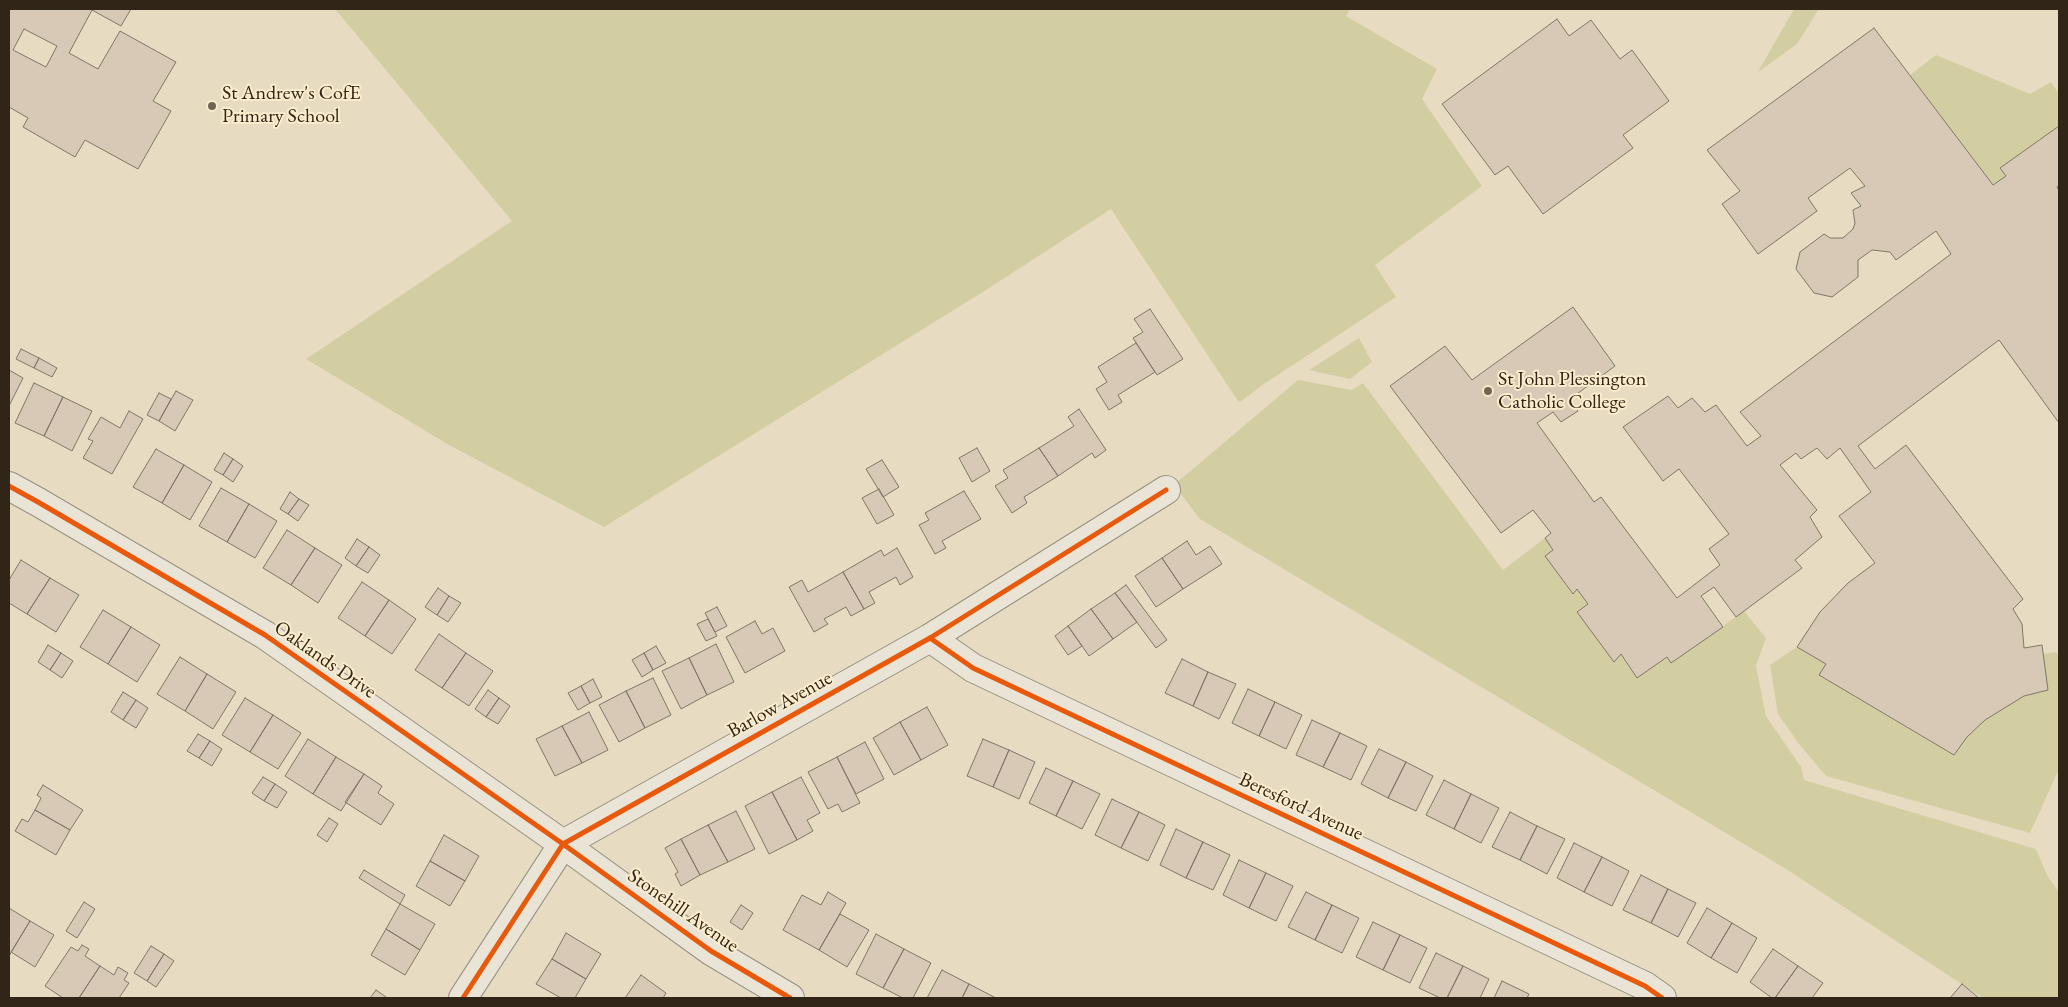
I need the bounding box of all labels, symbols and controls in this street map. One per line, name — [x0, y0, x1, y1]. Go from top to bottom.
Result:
place label: St Andrew's CofE Primary School — [222, 82, 360, 129]
marker: St Andrew's CofE Primary School — [206, 100, 218, 112]
place label: St John Plessington Catholic College — [1498, 368, 1646, 415]
marker: St John Plessington Catholic College — [1482, 385, 1494, 397]
street label: Oaklands Drive — [269, 616, 381, 704]
street label: Barlow Avenue — [723, 666, 837, 744]
street label: Beresford Avenue — [1235, 768, 1367, 846]
street label: Stonehill Avenue — [623, 864, 743, 958]

